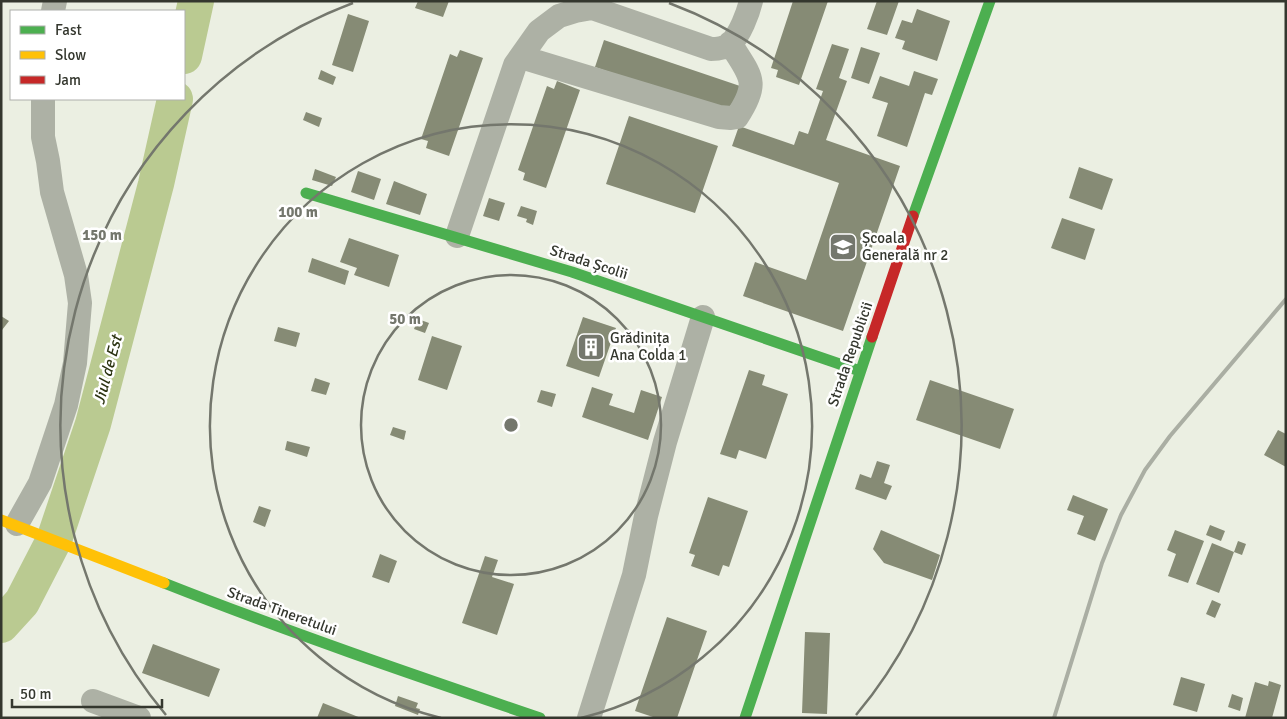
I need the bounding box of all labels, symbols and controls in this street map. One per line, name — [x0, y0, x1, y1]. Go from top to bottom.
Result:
legend — [10, 10, 185, 100]
text: Fast — [55, 21, 82, 39]
text: Slow — [55, 46, 86, 64]
text: Jam — [55, 71, 81, 89]
text: 100 m — [278, 203, 318, 221]
text: 150 m — [82, 226, 122, 244]
place label: Școala Generală nr 2 — [862, 229, 948, 264]
school or university icon: Școala Generală nr 2 — [828, 232, 858, 262]
street label: Strada Școlii — [548, 241, 630, 283]
street label: Strada Republicii — [824, 299, 876, 409]
text: 50 m — [389, 310, 421, 328]
place label: Grădinița Ana Colda 1 — [610, 329, 686, 364]
water label: Jiul de Est — [89, 331, 127, 406]
building icon: Grădinița Ana Colda 1 — [576, 332, 606, 362]
centre of rings — [502, 416, 520, 434]
street label: Strada Tineretului — [225, 583, 339, 639]
scale bar — [12, 676, 162, 708]
text: 50 m — [20, 685, 51, 703]

